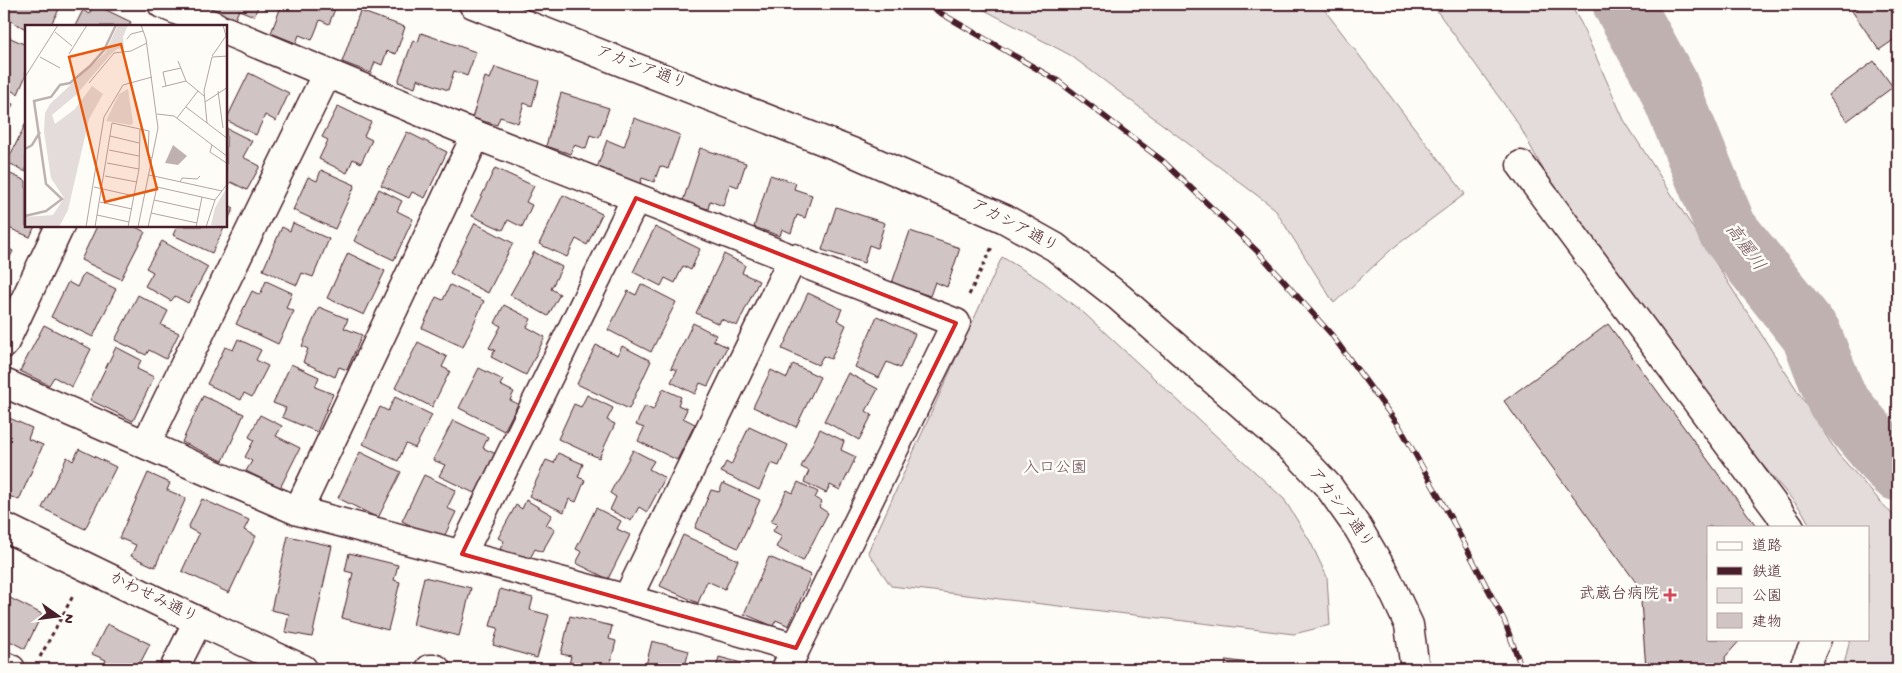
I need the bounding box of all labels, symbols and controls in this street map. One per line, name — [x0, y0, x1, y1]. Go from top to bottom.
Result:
inset map — [25, 25, 228, 228]
street label: アカシア通り — [593, 42, 690, 95]
street label: アカシア通り — [967, 195, 1061, 258]
water label: 高麗川 — [1720, 219, 1769, 276]
park label: 入口公園 — [1023, 459, 1087, 479]
street label: アカシア通り — [1304, 464, 1377, 553]
legend — [1707, 526, 1870, 640]
text: 道路 — [1752, 538, 1782, 556]
text: 鉄道 — [1752, 564, 1782, 582]
street label: かわせみ通り — [106, 569, 201, 629]
place label: 武蔵台病院 — [1579, 584, 1659, 605]
marker: 武蔵台病院 — [1663, 588, 1677, 602]
text: 公園 — [1752, 588, 1782, 606]
north arrow — [32, 590, 82, 640]
text: N — [59, 612, 78, 625]
text: 建物 — [1752, 614, 1782, 632]

